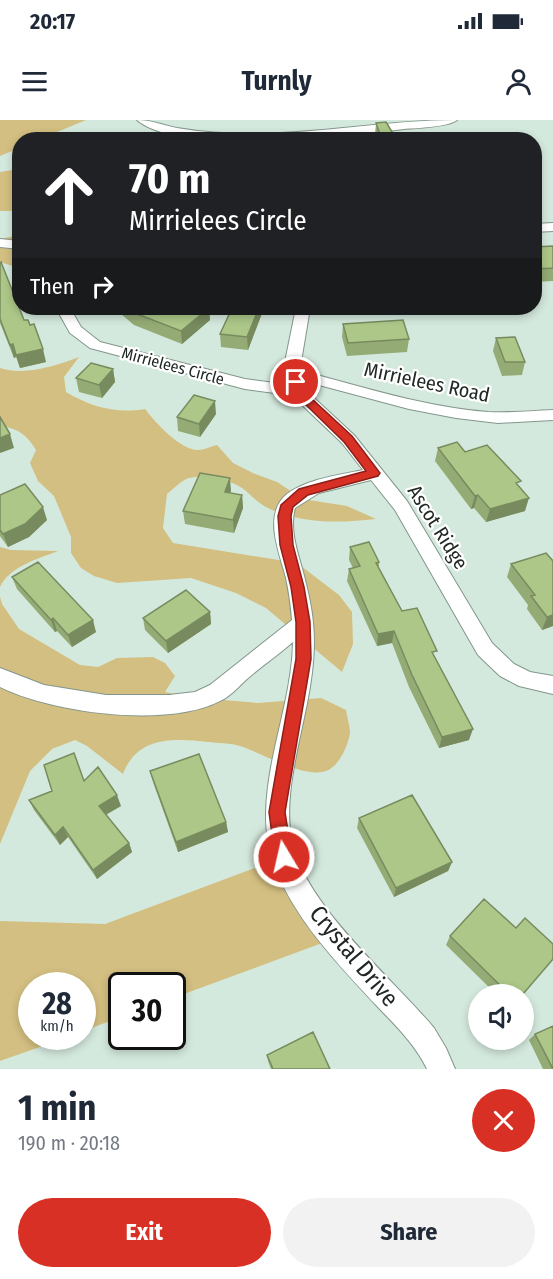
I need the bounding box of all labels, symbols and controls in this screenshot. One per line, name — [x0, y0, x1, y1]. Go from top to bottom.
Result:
text: 20:17 — [30, 8, 75, 35]
icon: menu — [18, 65, 51, 98]
text: Turnly — [241, 65, 312, 97]
icon: person — [502, 65, 535, 98]
text: 70 m — [129, 154, 210, 204]
icon: ahead — [30, 156, 108, 234]
text: Mirrielees Circle — [129, 205, 307, 237]
icon: right — [86, 270, 119, 303]
text: Then — [30, 273, 74, 300]
street label: Mirrielees Circle — [120, 343, 226, 389]
pin — [270, 356, 321, 407]
street label: Mirrielees Road — [362, 357, 492, 407]
icon: arrive — [279, 365, 312, 398]
street label: Ascot Ridge — [403, 481, 473, 573]
position arrow — [252, 825, 316, 889]
street label: Crystal Drive — [304, 900, 404, 1012]
speed limit sign: 30 — [108, 972, 186, 1050]
map controls — [468, 984, 534, 1050]
button: sound — [468, 984, 534, 1050]
text: 28 — [42, 986, 72, 1022]
text: km/h — [40, 1017, 74, 1035]
text: 1 min — [18, 1086, 96, 1130]
button: close — [472, 1089, 535, 1152]
text: 190 m · 20:18 — [18, 1131, 120, 1155]
button: Exit — [18, 1198, 271, 1267]
button: Share — [283, 1198, 535, 1267]

